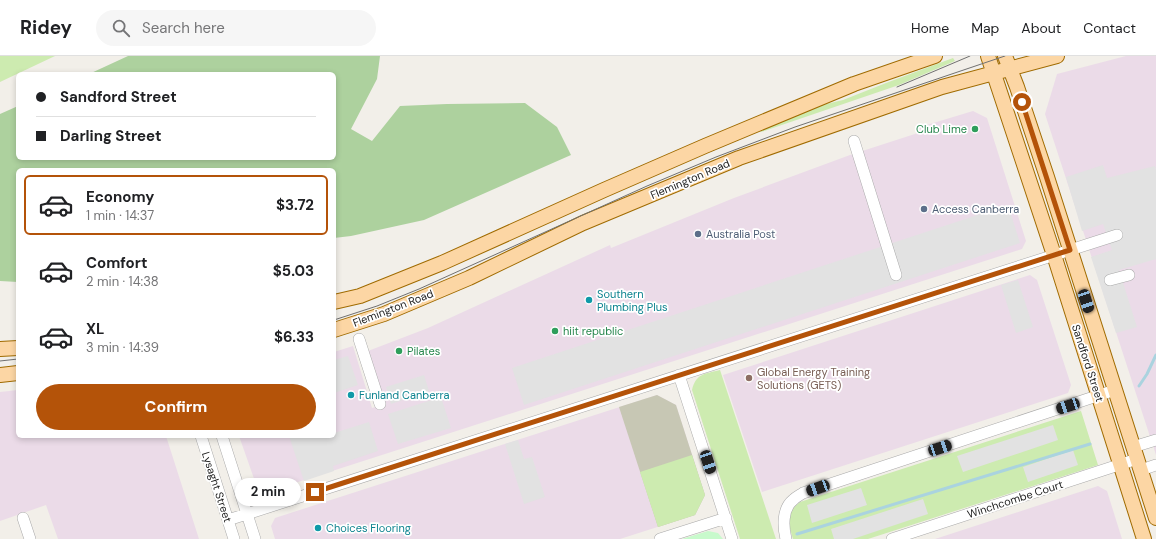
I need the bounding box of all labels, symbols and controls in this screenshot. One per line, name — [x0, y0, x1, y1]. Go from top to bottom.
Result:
search box — [96, 10, 376, 46]
text: Ridey — [20, 15, 72, 40]
icon: search — [110, 17, 132, 39]
text: Search here — [142, 18, 225, 38]
text: Home — [911, 19, 949, 37]
text: Map — [971, 19, 999, 37]
text: About — [1021, 19, 1061, 37]
text: Contact — [1083, 19, 1136, 37]
text: Sandford Street — [60, 87, 177, 107]
route start — [1013, 93, 1031, 111]
place label: Club Lime — [916, 122, 967, 136]
marker: Club Lime — [970, 124, 980, 134]
text: Darling Street — [60, 126, 161, 146]
street label: Flemington Road — [648, 156, 732, 202]
icon: car — [38, 187, 74, 223]
text: Economy — [86, 187, 154, 207]
text: $3.72 — [276, 195, 314, 215]
place label: Access Canberra — [932, 202, 1019, 216]
marker: Access Canberra — [919, 204, 929, 214]
text: 1 min · 14:37 — [86, 207, 154, 224]
place label: Australia Post — [706, 227, 775, 241]
marker: Australia Post — [693, 229, 703, 239]
icon: car — [38, 253, 74, 289]
text: Comfort — [86, 253, 147, 273]
text: $5.03 — [273, 261, 314, 281]
text: 2 min · 14:38 — [86, 273, 159, 290]
street label: Flemington Road — [351, 286, 435, 330]
place label: Southern Plumbing Plus — [597, 287, 668, 314]
car — [1077, 288, 1095, 314]
marker: Southern Plumbing Plus — [584, 295, 594, 305]
icon: car — [38, 319, 74, 355]
text: XL — [86, 319, 104, 339]
street label: Sandford Street — [1069, 323, 1107, 403]
place label: hiit republic — [563, 324, 623, 338]
marker: hiit republic — [550, 326, 560, 336]
text: $6.33 — [274, 327, 314, 347]
text: 3 min · 14:39 — [86, 339, 159, 356]
place label: Pilates — [407, 344, 440, 358]
marker: Pilates — [394, 346, 404, 356]
place label: Global Energy Training Solutions (GETS) — [757, 365, 870, 392]
marker: Global Energy Training Solutions (GETS) — [744, 373, 754, 383]
button: Confirm — [36, 384, 316, 430]
place label: Funland Canberra — [359, 388, 450, 402]
marker: Funland Canberra — [346, 390, 356, 400]
car — [1055, 397, 1081, 415]
car — [927, 439, 953, 457]
car — [699, 449, 717, 475]
street label: Lysaght Street — [199, 450, 235, 524]
street label: Winchcombe Court — [965, 477, 1065, 521]
callout: 2 min — [235, 478, 301, 506]
car — [805, 478, 831, 498]
text: 2 min — [251, 483, 285, 500]
route end — [306, 483, 324, 501]
place label: Choices Flooring — [326, 521, 411, 535]
marker: Choices Flooring — [313, 523, 323, 533]

